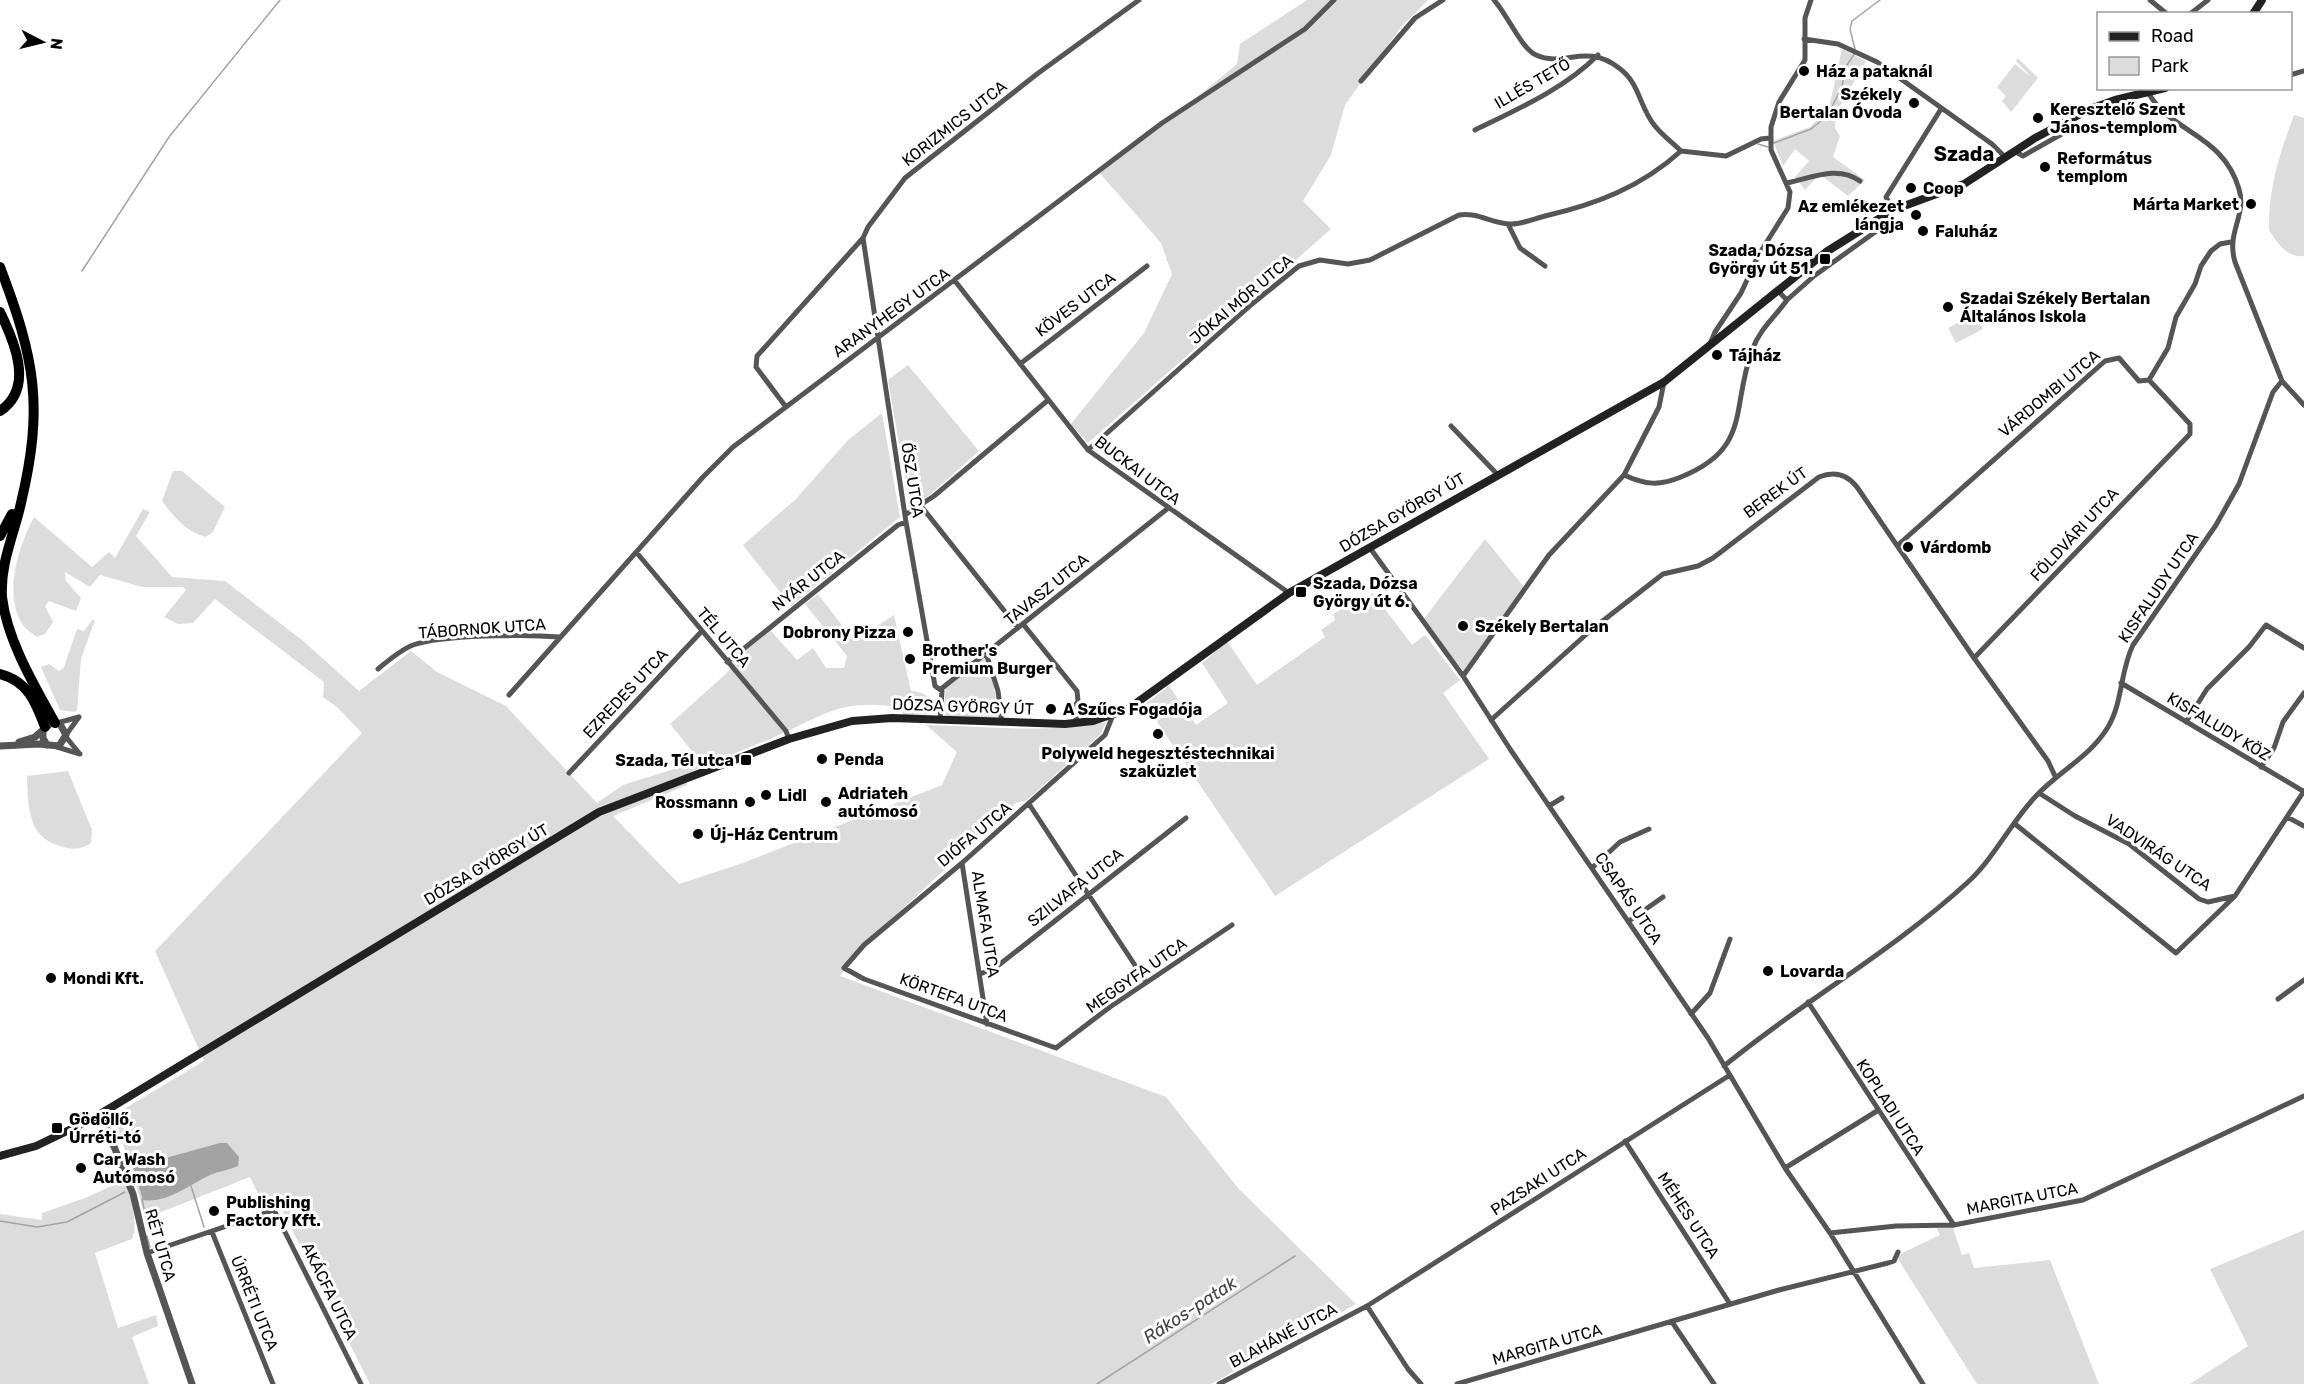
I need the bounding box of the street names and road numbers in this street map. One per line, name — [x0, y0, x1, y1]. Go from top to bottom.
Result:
street label: ILLÉS TETŐ — [1490, 53, 1574, 113]
street label: KORIZMICS UTCA — [898, 77, 1011, 170]
street label: JÓKAI MÓR UTCA — [1185, 250, 1297, 348]
street label: ARANYHEGY UTCA — [829, 263, 954, 361]
street label: KÖVES UTCA — [1032, 268, 1119, 341]
street label: VÁRDOMBI UTCA — [1995, 345, 2104, 441]
street label: BUCKAI UTCA — [1091, 432, 1185, 509]
street label: ŐSZ UTCA — [897, 441, 929, 519]
street label: BEREK ÚT — [1739, 462, 1811, 522]
street label: DÓZSA GYÖRGY ÚT — [1336, 468, 1468, 556]
street label: FÖLDVÁRI UTCA — [2026, 484, 2123, 585]
street label: KISFALUDY UTCA — [2114, 528, 2203, 646]
street label: NYÁR UTCA — [768, 546, 849, 615]
street label: TAVASZ UTCA — [1000, 549, 1093, 629]
street label: TÉL UTCA — [693, 603, 755, 672]
street label: TÁBORNOK UTCA — [418, 615, 547, 642]
street label: EZREDES UTCA — [579, 644, 672, 742]
street label: KISFALUDY KÖZ — [2164, 688, 2274, 765]
street label: DÓZSA GYÖRGY ÚT — [892, 694, 1034, 718]
street label: DIÓFA UTCA — [933, 797, 1015, 871]
street label: VADVIRÁG UTCA — [2102, 810, 2215, 895]
street label: DÓZSA GYÖRGY ÚT — [420, 819, 552, 909]
street label: SZILVAFA UTCA — [1024, 844, 1127, 931]
street label: CSAPÁS UTCA — [1591, 849, 1666, 948]
street label: ALMAFA UTCA — [968, 869, 1003, 979]
street label: MEGGYFA UTCA — [1082, 934, 1190, 1017]
street label: KÖRTEFA UTCA — [897, 969, 1011, 1026]
street label: KOPLADI UTCA — [1852, 1056, 1929, 1159]
street label: PAZSAKI UTCA — [1487, 1143, 1590, 1219]
street label: MÉHES UTCA — [1654, 1169, 1724, 1262]
street label: MARGITA UTCA — [1965, 1178, 2080, 1219]
street label: RÉT UTCA — [141, 1207, 180, 1284]
street label: AKÁCFA UTCA — [298, 1239, 361, 1343]
street label: ÚRRÉTI UTCA — [227, 1252, 283, 1354]
street label: BLAHÁNÉ UTCA — [1226, 1299, 1340, 1372]
street label: MARGITA UTCA — [1490, 1320, 1604, 1369]

